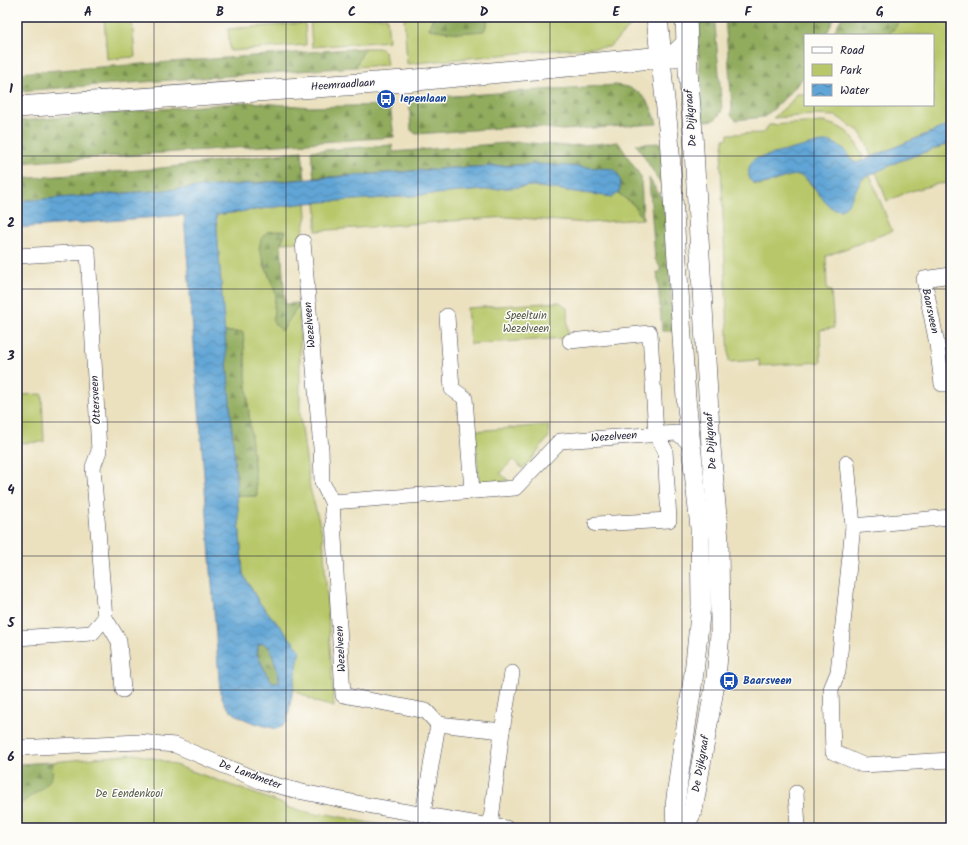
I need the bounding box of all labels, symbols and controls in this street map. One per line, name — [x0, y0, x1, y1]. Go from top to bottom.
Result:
text: A — [84, 2, 92, 23]
text: B — [216, 2, 224, 23]
text: C — [348, 2, 356, 23]
text: D — [480, 2, 489, 23]
text: E — [612, 2, 620, 23]
text: F — [744, 2, 752, 23]
text: G — [876, 2, 884, 23]
legend — [804, 34, 934, 106]
text: Road — [840, 41, 865, 60]
text: Park — [840, 61, 862, 80]
street label: Heemraadlaan — [310, 74, 376, 96]
text: 1 — [9, 79, 13, 100]
text: Water — [840, 81, 870, 100]
street label: De Dijkgraaf — [680, 87, 702, 147]
bus stop icon: Iepenlaan — [375, 88, 397, 110]
place label: Iepenlaan — [400, 90, 446, 108]
text: 2 — [7, 213, 15, 234]
street label: Baarsveen — [916, 287, 944, 336]
street label: Wezelveen — [299, 301, 321, 349]
park label: Speeltuin Wezelveen — [503, 307, 549, 338]
text: 3 — [6, 346, 15, 367]
street label: Ottersveen — [86, 375, 106, 425]
street label: De Dijkgraaf — [700, 410, 722, 470]
street label: Wezelveen — [590, 426, 638, 448]
text: 4 — [7, 480, 15, 501]
text: 5 — [7, 613, 16, 634]
street label: Wezelveen — [331, 625, 351, 673]
bus stop icon: Baarsveen — [718, 670, 740, 692]
place label: Baarsveen — [743, 672, 792, 690]
street label: De Dijkgraaf — [687, 732, 715, 794]
text: 6 — [7, 747, 15, 768]
street label: De Landmeter — [216, 755, 285, 795]
park label: De Eendenkooi — [95, 785, 163, 803]

